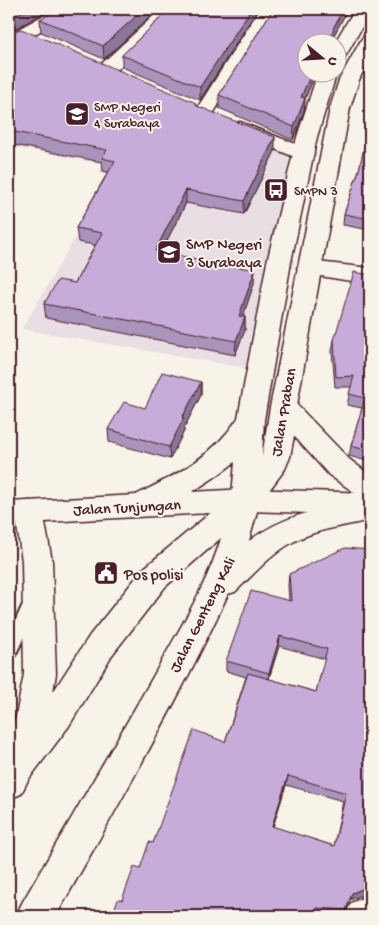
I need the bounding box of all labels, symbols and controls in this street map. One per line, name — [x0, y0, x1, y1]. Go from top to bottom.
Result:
north arrow — [296, 32, 346, 82]
text: U — [323, 55, 341, 68]
place label: SMP Negeri 4 Surabaya — [94, 100, 161, 133]
school or university icon: SMP Negeri 4 Surabaya — [64, 101, 90, 127]
bus stop icon: SMPN 3 — [263, 177, 289, 203]
place label: SMPN 3 — [294, 184, 338, 201]
place label: SMP Negeri 3 Surabaya — [185, 237, 263, 274]
school or university icon: SMP Negeri 3 Surabaya — [156, 239, 182, 265]
street label: Jalan Praban — [268, 367, 303, 458]
street label: Jalan Tunjungan — [73, 497, 182, 522]
street label: Jalan Genteng Kali — [167, 555, 241, 677]
public building icon: Pos polisi — [93, 560, 119, 586]
place label: Pos polisi — [123, 567, 183, 586]

